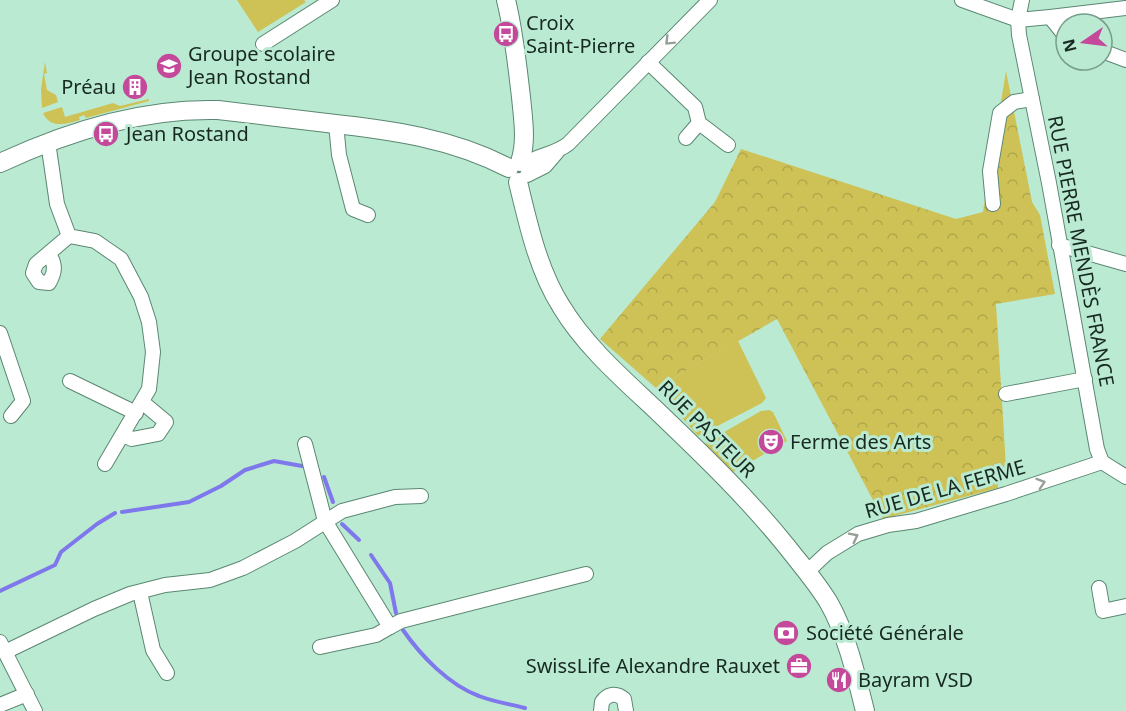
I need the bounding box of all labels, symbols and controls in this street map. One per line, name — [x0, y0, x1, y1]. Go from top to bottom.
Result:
place label: Croix Saint-Pierre — [526, 9, 635, 59]
north arrow — [1054, 12, 1114, 72]
bus stop icon: Croix Saint-Pierre — [491, 19, 521, 49]
one-way arrow — [665, 34, 676, 45]
text: N — [1057, 37, 1082, 55]
place label: Groupe scolaire Jean Rostand — [186, 40, 336, 90]
school or university icon: Groupe scolaire Jean Rostand — [154, 51, 184, 81]
building icon: Préau — [120, 72, 150, 102]
place label: Préau — [61, 73, 116, 100]
street label: RUE PIERRE MENDÈS FRANCE — [1042, 113, 1121, 389]
bus stop icon: Jean Rostand — [91, 119, 121, 149]
place label: Jean Rostand — [124, 120, 249, 147]
street label: RUE PASTEUR — [653, 374, 762, 484]
theatre icon: Ferme des Arts — [756, 427, 786, 457]
place label: Ferme des Arts — [790, 428, 931, 455]
street label: RUE DE LA FERME — [861, 453, 1028, 524]
one-way arrow — [1035, 477, 1046, 490]
one-way arrow — [848, 533, 859, 545]
bank icon: Société Générale — [771, 618, 801, 648]
place label: Société Générale — [806, 619, 964, 646]
office icon: SwissLife Alexandre Rauxet — [784, 651, 814, 681]
place label: SwissLife Alexandre Rauxet — [526, 652, 780, 679]
restaurant icon: Bayram VSD — [824, 665, 854, 695]
place label: Bayram VSD — [858, 666, 973, 693]

